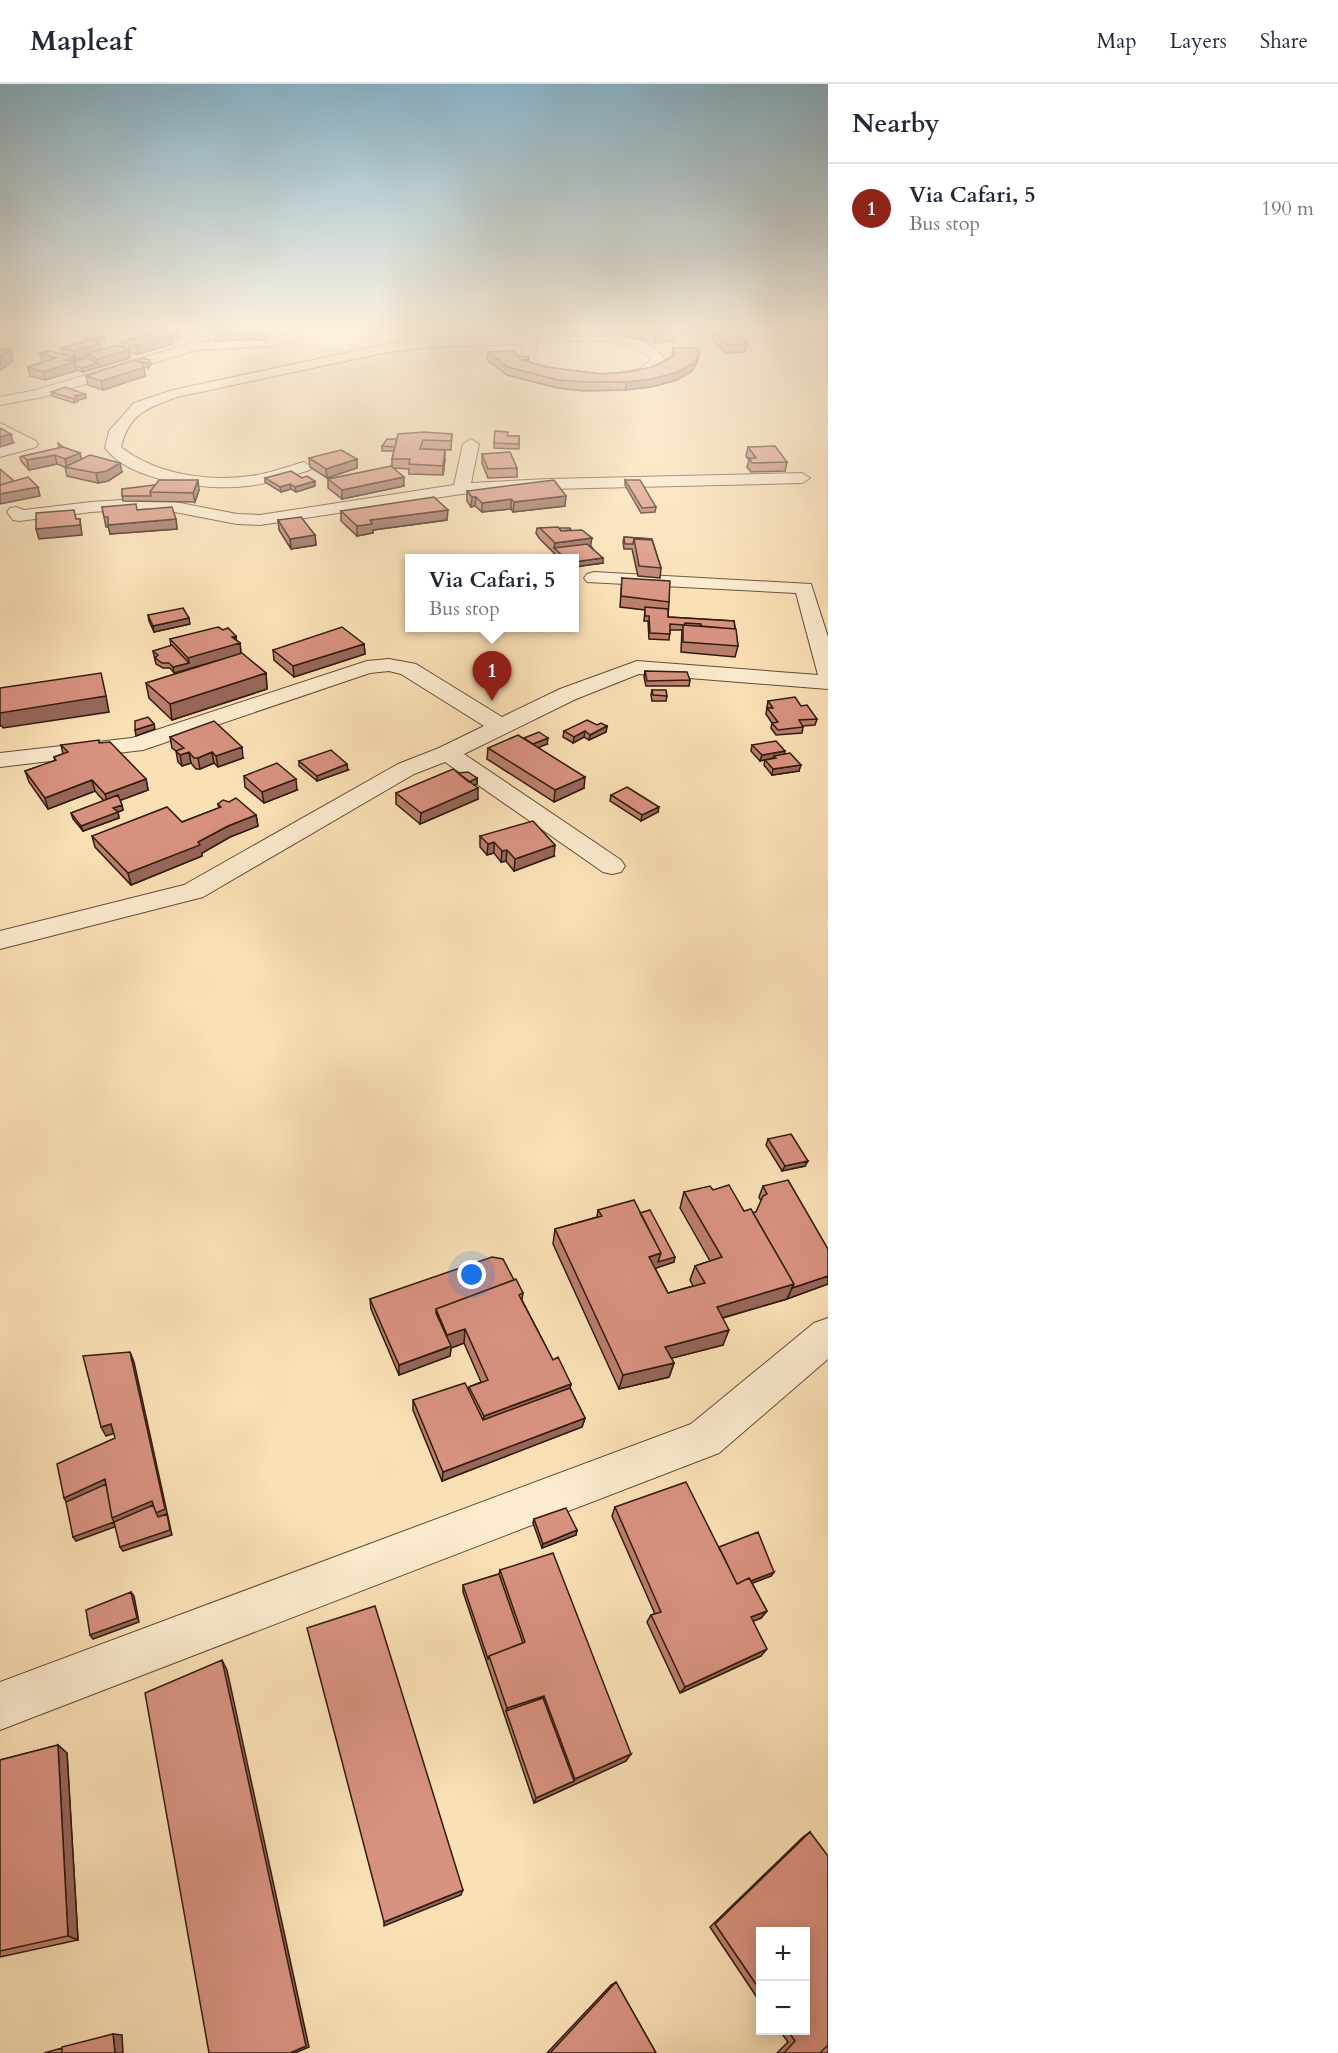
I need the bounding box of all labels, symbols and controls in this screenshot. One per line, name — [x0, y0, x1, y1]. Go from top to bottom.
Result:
text: Mapleaf — [30, 22, 133, 60]
text: Map — [1097, 27, 1137, 56]
text: Layers — [1170, 27, 1227, 56]
text: Share — [1260, 27, 1308, 56]
text: Nearby — [852, 106, 940, 141]
text: Via Cafari, 5 — [909, 180, 1036, 210]
text: 1 — [866, 195, 877, 222]
text: 190 m — [1261, 195, 1314, 222]
text: Bus stop — [909, 210, 980, 237]
popup — [405, 554, 579, 632]
text: Via Cafari, 5 — [429, 565, 555, 595]
text: Bus stop — [429, 595, 500, 622]
pin: 1 — [472, 652, 512, 701]
your location — [457, 1260, 486, 1289]
map controls — [756, 1927, 810, 2035]
button: + — [756, 1927, 810, 1981]
button: − — [756, 1981, 810, 2035]

